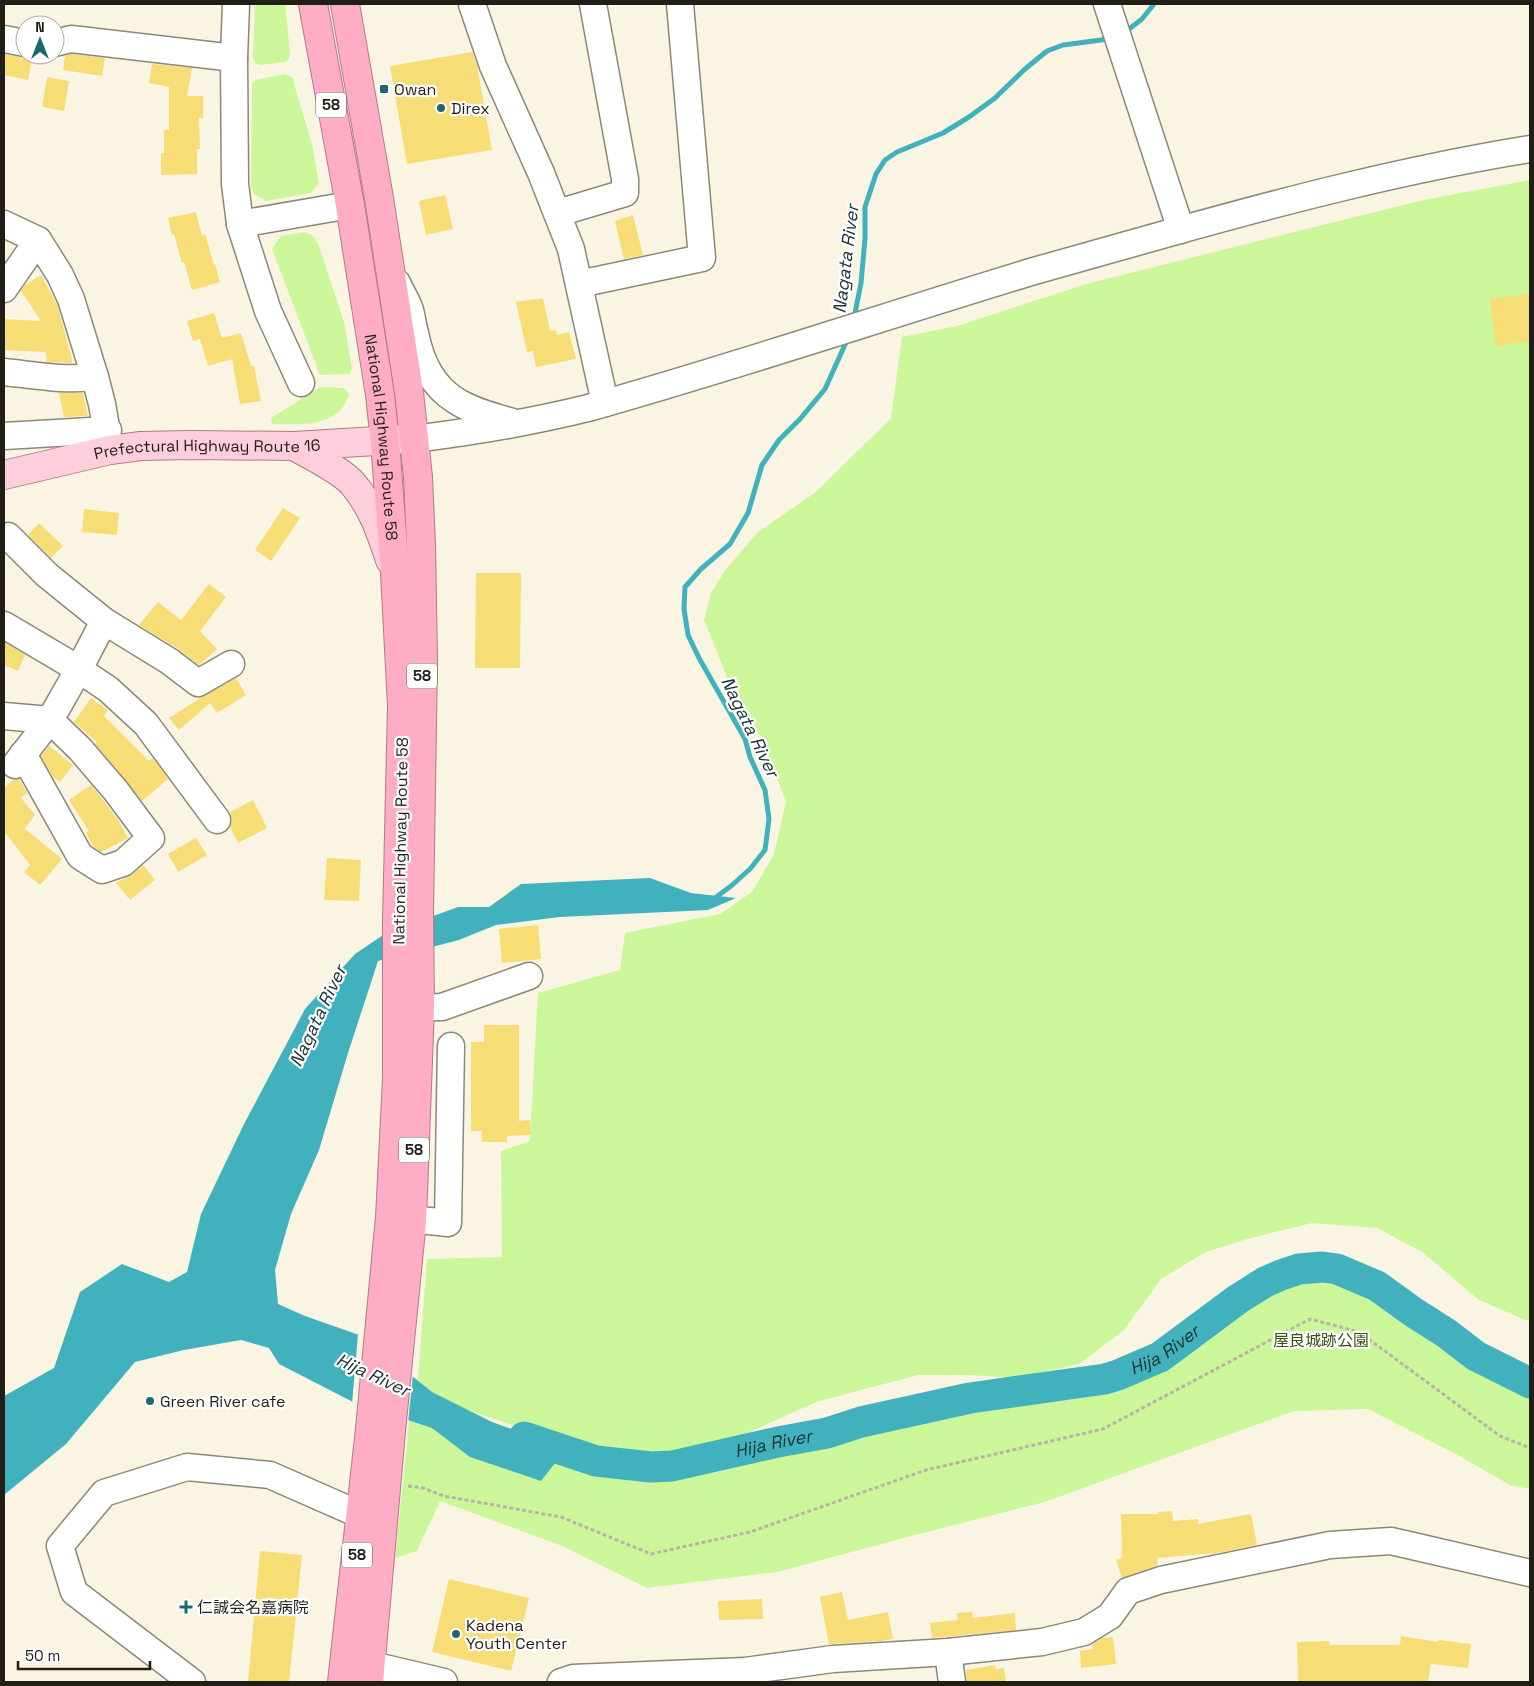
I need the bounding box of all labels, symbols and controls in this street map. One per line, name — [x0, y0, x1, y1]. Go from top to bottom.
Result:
north arrow — [15, 15, 65, 65]
text: N — [35, 18, 45, 36]
place label: Owan — [394, 79, 436, 100]
marker: Owan — [378, 83, 390, 95]
road number: 58 — [316, 92, 346, 118]
place label: Direx — [451, 98, 490, 119]
marker: Direx — [435, 102, 447, 114]
water label: Nagata River — [827, 201, 864, 315]
street label: National Highway Route 58 — [360, 333, 402, 541]
street label: Prefectural Highway Route 16 — [92, 434, 321, 464]
road number: 58 — [407, 664, 437, 688]
water label: Nagata River — [716, 673, 786, 783]
street label: National Highway Route 58 — [388, 737, 413, 945]
water label: Nagata River — [284, 959, 352, 1070]
road number: 58 — [399, 1138, 429, 1162]
water label: Hija River — [1126, 1318, 1206, 1380]
park label: 屋良城跡公園 — [1273, 1330, 1369, 1351]
water label: Hija River — [333, 1348, 416, 1402]
place label: Green River cafe — [160, 1391, 286, 1412]
marker: Green River cafe — [144, 1395, 156, 1407]
water label: Hija River — [732, 1424, 816, 1462]
road number: 58 — [342, 1542, 372, 1568]
place label: 仁誠会名嘉病院 — [197, 1597, 309, 1618]
marker: 仁誠会名嘉病院 — [179, 1600, 193, 1614]
place label: Kadena Youth Center — [466, 1615, 567, 1654]
marker: Kadena Youth Center — [450, 1628, 462, 1640]
scale bar — [18, 1638, 150, 1670]
text: 50 m — [25, 1646, 60, 1665]

